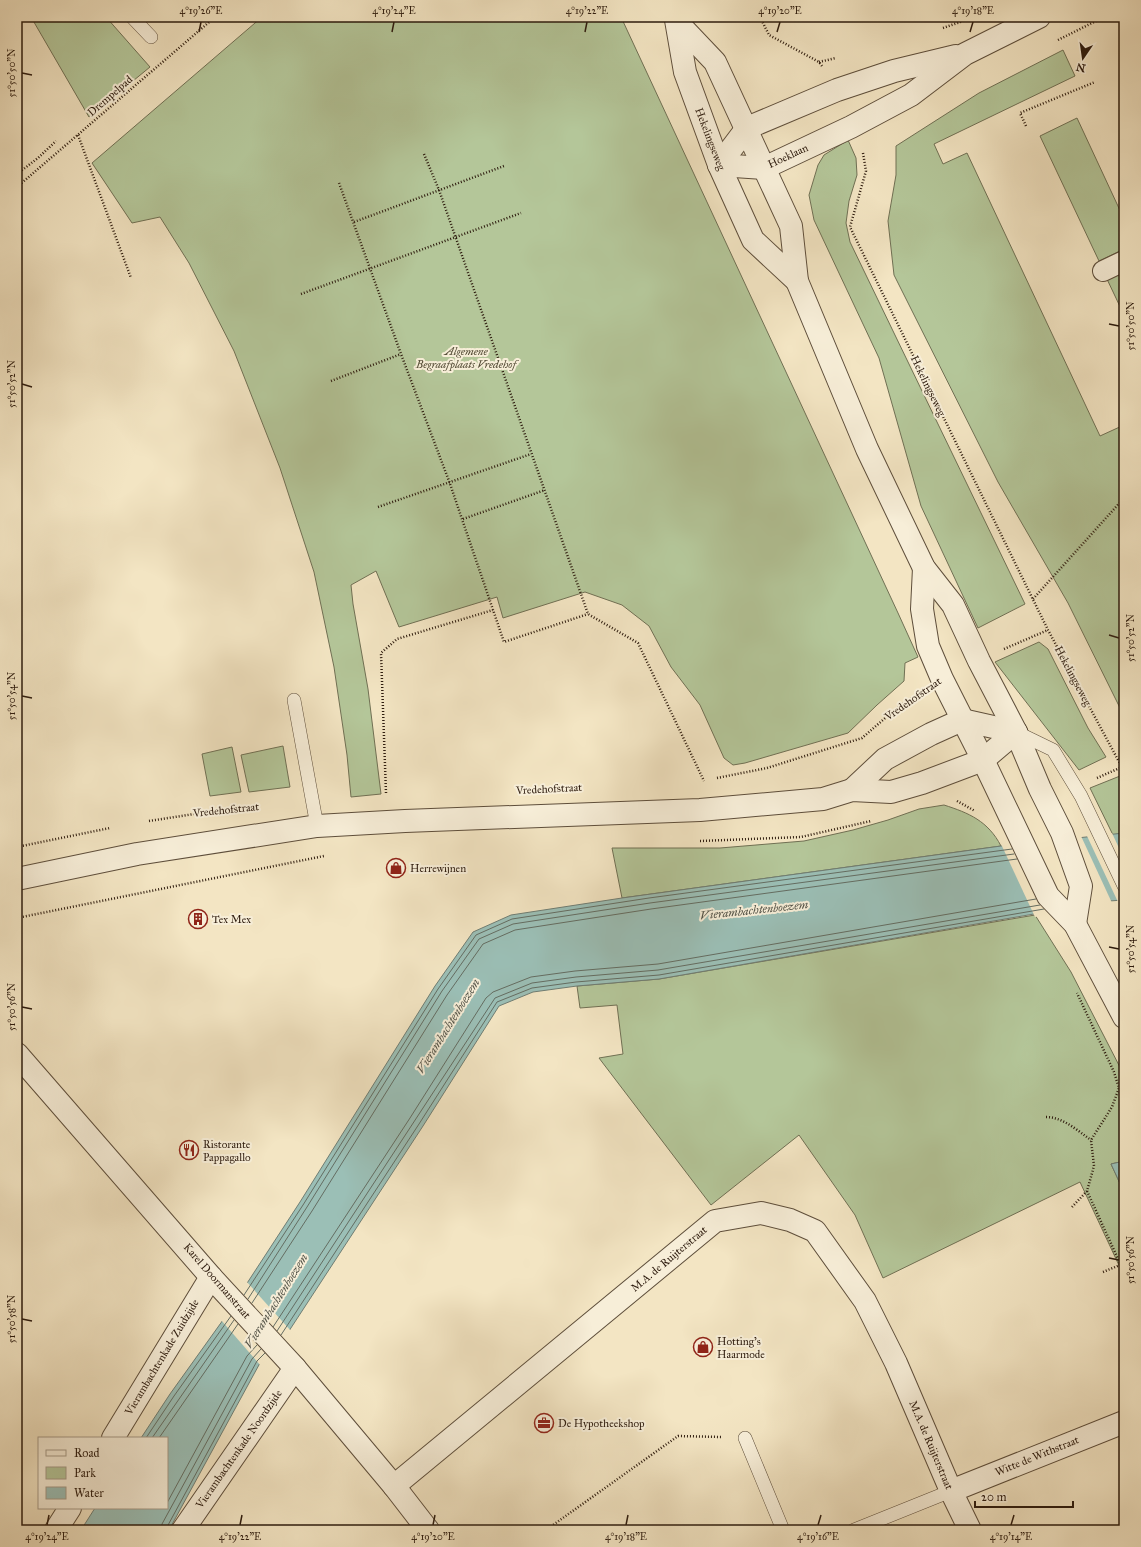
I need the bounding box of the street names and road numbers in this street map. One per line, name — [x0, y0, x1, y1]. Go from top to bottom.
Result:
street label: Drempelpad — [85, 73, 135, 119]
street label: Hekelingseweg — [692, 106, 728, 173]
street label: Hoeklaan — [766, 141, 810, 171]
street label: Hekelingseweg — [908, 353, 949, 419]
street label: Hekelingseweg — [1052, 644, 1095, 709]
street label: Vredehofstraat — [881, 675, 944, 724]
street label: Vredehofstraat — [515, 781, 582, 797]
street label: Vredehofstraat — [191, 800, 260, 820]
street label: M.A. de Ruijterstraat — [628, 1223, 710, 1295]
street label: Karel Doormanstraat — [181, 1241, 253, 1321]
street label: Vierambachtenkade Zuidzijde — [122, 1296, 202, 1418]
street label: Vierambachtenkade Noordzijde — [193, 1387, 285, 1511]
street label: M.A. de Ruijterstraat — [906, 1399, 956, 1492]
street label: Witte de Withstraat — [993, 1433, 1081, 1479]

